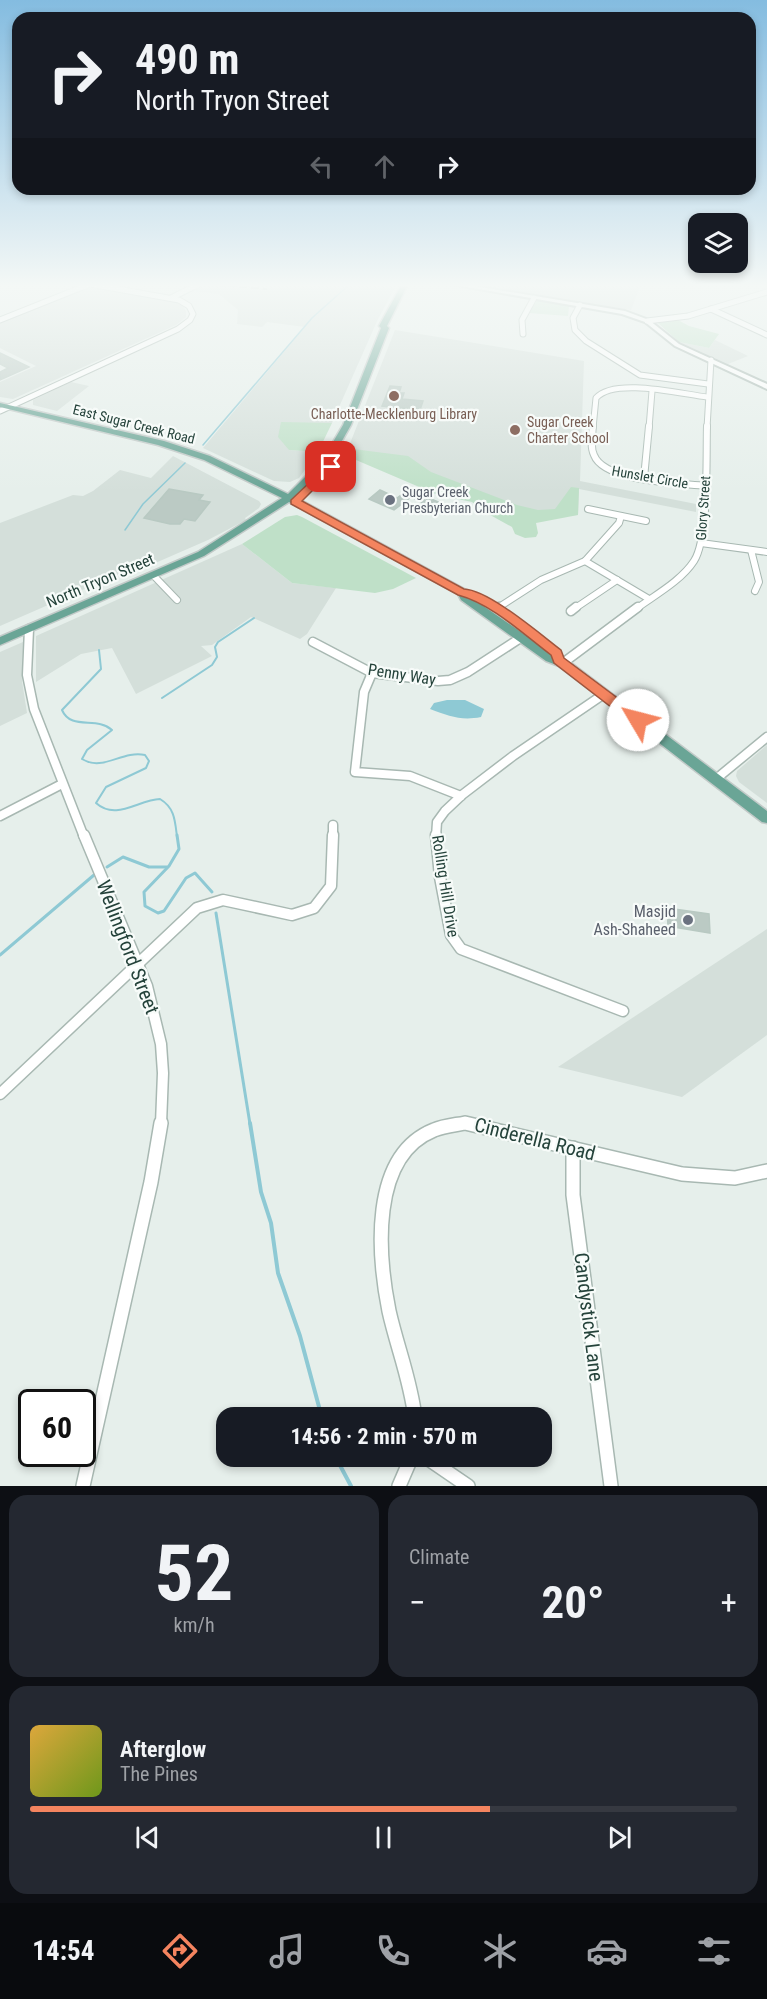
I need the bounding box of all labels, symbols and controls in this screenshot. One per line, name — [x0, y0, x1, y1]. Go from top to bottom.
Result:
text: 490 m — [135, 35, 240, 84]
icon: right — [36, 36, 114, 114]
text: North Tryon Street — [135, 85, 330, 117]
icon: left — [305, 150, 338, 183]
icon: ahead — [368, 150, 401, 183]
icon: right — [431, 150, 464, 183]
map controls — [688, 213, 748, 273]
button: layers — [688, 213, 748, 273]
marker: Charlotte-Mecklenburg Library — [387, 389, 401, 403]
street label: East Sugar Creek Road — [71, 401, 197, 447]
place label: Charlotte-Mecklenburg Library — [311, 406, 477, 422]
place label: Sugar Creek Charter School — [527, 414, 609, 446]
marker: Sugar Creek Charter School — [508, 423, 522, 437]
pin — [305, 441, 356, 492]
icon: arrive — [314, 450, 347, 483]
street label: Hunslet Circle — [611, 462, 690, 492]
street label: Glory Street — [693, 475, 713, 541]
place label: Sugar Creek Presbyterian Church — [402, 484, 513, 516]
marker: Sugar Creek Presbyterian Church — [383, 493, 397, 507]
street label: North Tryon Street — [43, 549, 157, 612]
street label: Penny Way — [367, 660, 437, 689]
position arrow — [606, 688, 670, 752]
street label: Rolling Hill Drive — [428, 834, 463, 939]
street label: Wellingford Street — [91, 877, 165, 1017]
place label: Masjid Ash-Shaheed — [593, 902, 676, 939]
marker: Masjid Ash-Shaheed — [681, 913, 695, 927]
street label: Cinderella Road — [472, 1112, 598, 1166]
street label: Candystick Lane — [569, 1251, 609, 1383]
speed limit sign: 60 — [18, 1389, 96, 1467]
text: 14:56 · 2 min · 570 m — [291, 1424, 477, 1449]
text: 52 — [155, 1528, 233, 1619]
text: Climate — [409, 1545, 469, 1569]
text: 20° — [542, 1576, 605, 1629]
text: − — [409, 1583, 426, 1622]
text: + — [721, 1583, 737, 1622]
text: km/h — [173, 1613, 215, 1637]
text: Afterglow — [120, 1737, 206, 1762]
text: The Pines — [120, 1762, 198, 1786]
icon: previous — [131, 1821, 164, 1854]
icon: pause — [367, 1821, 400, 1854]
icon: next — [603, 1821, 636, 1854]
icon: directions — [159, 1930, 201, 1972]
icon: music — [266, 1930, 308, 1972]
icon: phone — [372, 1930, 414, 1972]
icon: climate — [479, 1930, 521, 1972]
icon: car — [586, 1930, 628, 1972]
icon: filters — [693, 1930, 735, 1972]
text: 14:54 — [32, 1935, 94, 1967]

